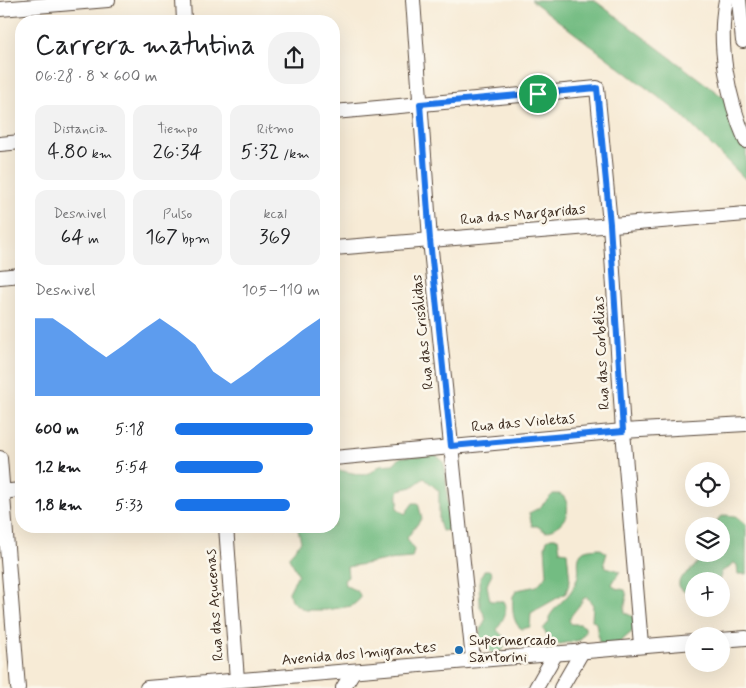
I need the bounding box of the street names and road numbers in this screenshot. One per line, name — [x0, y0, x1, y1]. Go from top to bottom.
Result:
street label: Rua das Margaridas — [460, 200, 587, 231]
street label: Rua das Crisálidas — [407, 273, 439, 391]
street label: Rua das Corbélias — [589, 295, 615, 410]
street label: Rua das Violetas — [470, 409, 576, 437]
street label: Rua das Açucenas — [201, 548, 229, 662]
street label: Avenida dos Imigrantes — [281, 637, 438, 671]

